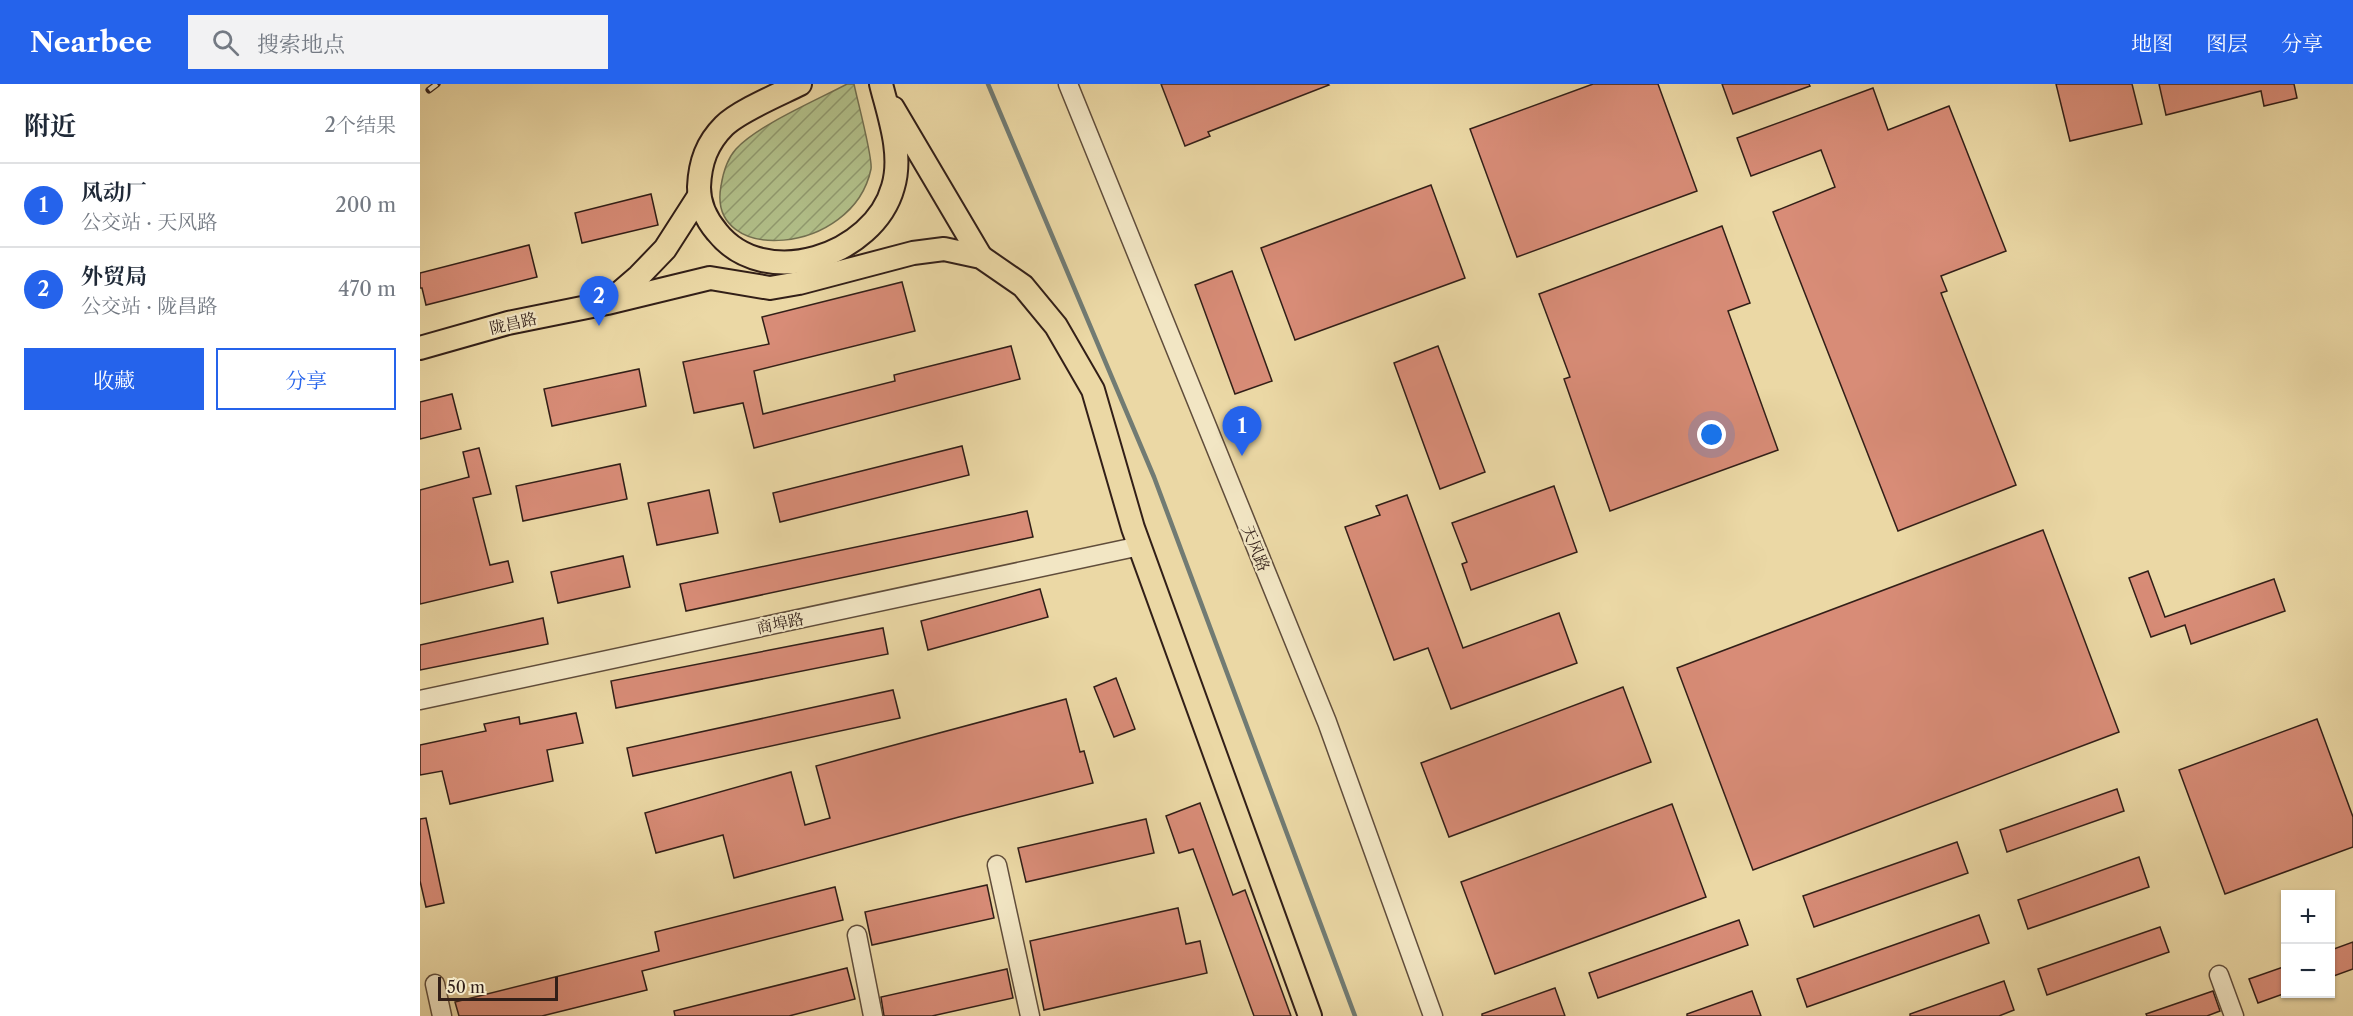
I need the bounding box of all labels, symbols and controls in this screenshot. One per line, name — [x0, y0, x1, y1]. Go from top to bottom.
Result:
search box — [188, 15, 608, 69]
text: Nearbee — [30, 25, 152, 59]
icon: search — [209, 26, 242, 59]
text: 搜索地点 — [257, 31, 345, 58]
text: 地图 — [2131, 31, 2173, 56]
text: 图层 — [2206, 31, 2248, 56]
text: 分享 — [2281, 31, 2323, 56]
text: 附近 — [24, 110, 76, 142]
text: 2个结果 — [325, 113, 396, 137]
text: 风动厂 — [81, 179, 147, 206]
text: 1 — [39, 193, 48, 217]
text: 200 m — [335, 193, 396, 217]
text: 公交站 · 天风路 — [81, 210, 217, 234]
text: 外贸局 — [81, 263, 147, 290]
pin: 2 — [580, 276, 618, 326]
text: 2 — [38, 277, 49, 301]
text: 470 m — [338, 277, 396, 301]
text: 公交站 · 陇昌路 — [81, 294, 217, 318]
street label: 陇昌路 — [487, 308, 539, 338]
button: 收藏 — [24, 348, 204, 410]
button: 分享 — [216, 348, 396, 410]
pin: 1 — [1222, 406, 1262, 456]
your location — [1697, 420, 1726, 449]
street label: 天风路 — [1238, 522, 1274, 574]
street label: 商埠路 — [754, 608, 806, 638]
map controls — [2281, 890, 2335, 998]
button: + — [2281, 890, 2335, 944]
button: − — [2281, 944, 2335, 998]
scale bar — [438, 974, 558, 1002]
text: 50 m — [447, 977, 485, 997]

